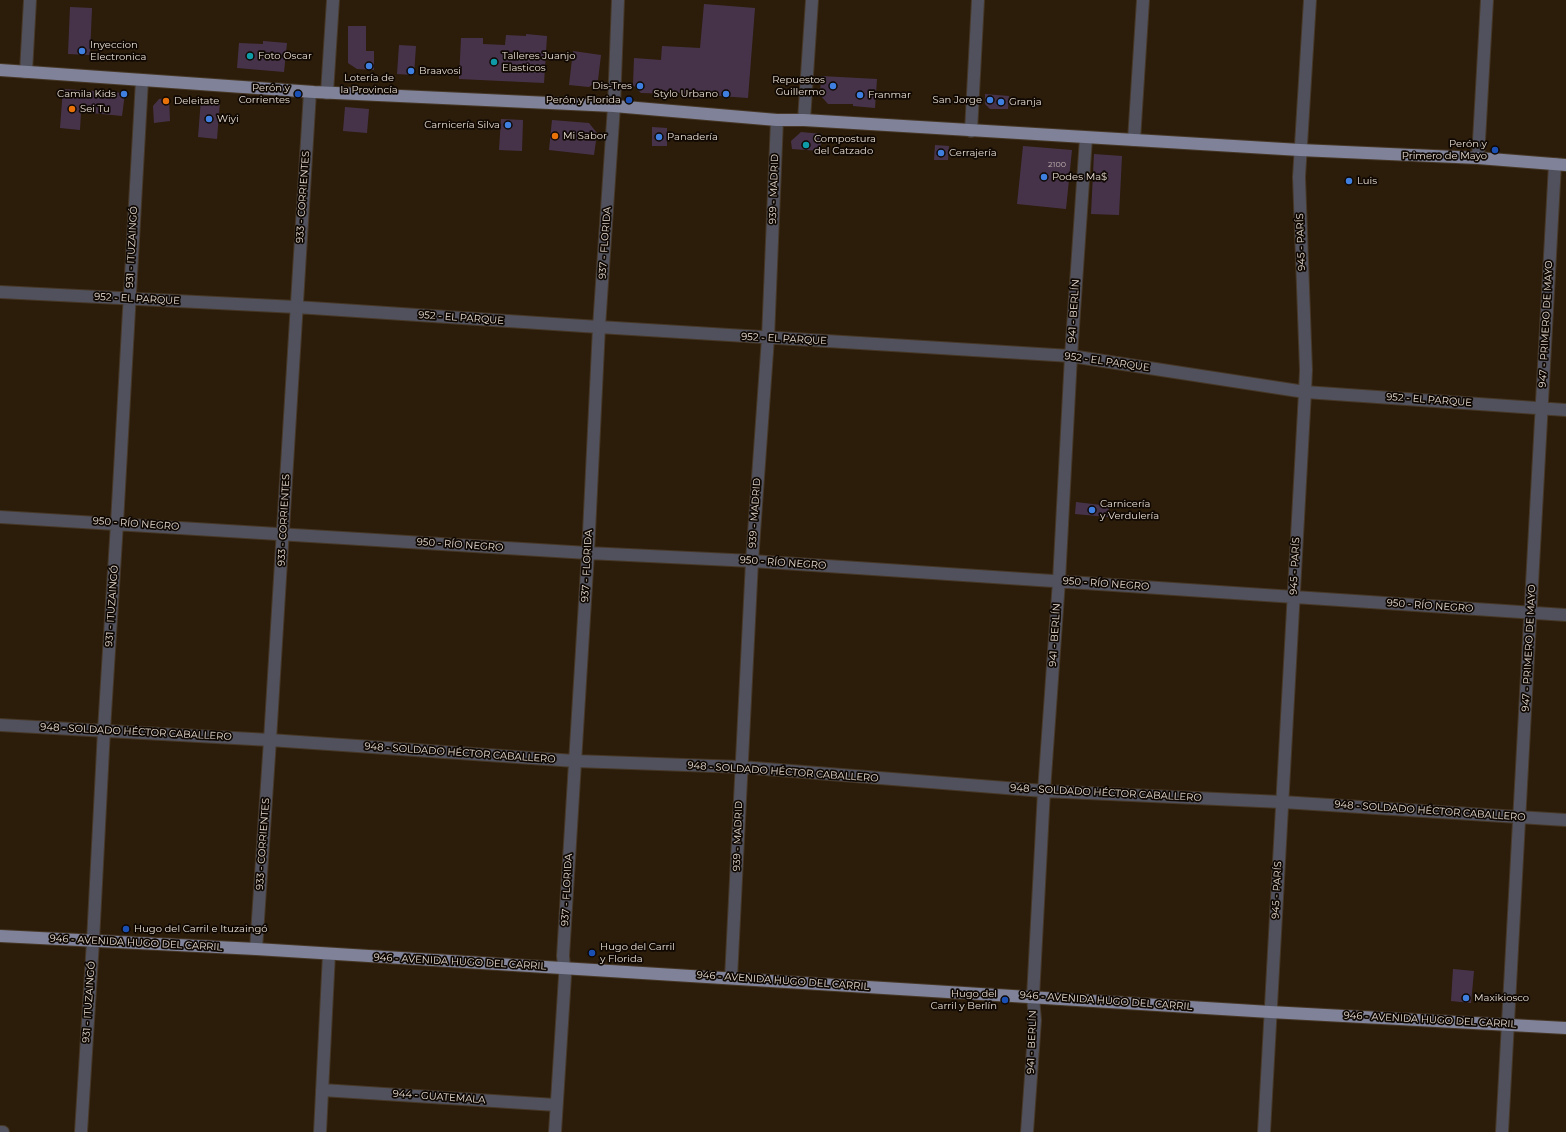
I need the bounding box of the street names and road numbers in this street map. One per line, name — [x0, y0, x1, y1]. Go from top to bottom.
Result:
street label: 933 - CORRIENTES — [294, 151, 312, 243]
street label: 939 - MADRID — [767, 154, 781, 224]
street label: 931 - ITUZAINGÓ — [124, 206, 140, 288]
street label: 937 - FLORIDA — [596, 206, 614, 280]
street label: 945 - PARÍS — [1294, 213, 1308, 271]
street label: 947 - PRIMERO DE MAYO — [1537, 260, 1555, 388]
street label: 941 - BERLÍN — [1066, 279, 1082, 343]
street label: 952 - EL PARQUE — [94, 291, 180, 307]
street label: 952 - EL PARQUE — [418, 309, 504, 327]
street label: 952 - EL PARQUE — [741, 331, 827, 347]
street label: 952 - EL PARQUE — [1064, 350, 1150, 374]
street label: 952 - EL PARQUE — [1386, 391, 1472, 409]
street label: 933 - CORRIENTES — [276, 474, 292, 566]
street label: 939 - MADRID — [747, 478, 763, 548]
street label: 950 - RÍO NEGRO — [92, 515, 180, 533]
street label: 937 - FLORIDA — [579, 529, 595, 603]
street label: 950 - RÍO NEGRO — [416, 536, 504, 554]
street label: 945 - PARÍS — [1287, 537, 1303, 595]
street label: 950 - RÍO NEGRO — [739, 554, 827, 572]
street label: 931 - ITUZAINGÓ — [103, 565, 121, 647]
street label: 950 - RÍO NEGRO — [1062, 575, 1150, 593]
street label: 947 - PRIMERO DE MAYO — [1520, 584, 1538, 712]
street label: 950 - RÍO NEGRO — [1386, 597, 1474, 615]
street label: 941 - BERLÍN — [1047, 603, 1063, 667]
street label: 948 - SOLDADO HÉCTOR CABALLERO — [40, 721, 232, 743]
street label: 948 - SOLDADO HÉCTOR CABALLERO — [364, 740, 556, 766]
street label: 948 - SOLDADO HÉCTOR CABALLERO — [687, 759, 879, 785]
street label: 948 - SOLDADO HÉCTOR CABALLERO — [1010, 782, 1202, 804]
street label: 933 - CORRIENTES — [254, 798, 272, 890]
street label: 948 - SOLDADO HÉCTOR CABALLERO — [1334, 798, 1526, 824]
street label: 939 - MADRID — [731, 801, 745, 871]
street label: 937 - FLORIDA — [559, 853, 575, 927]
street label: 945 - PARÍS — [1269, 861, 1285, 919]
street label: 946 - AVENIDA HUGO DEL CARRIL — [49, 932, 223, 954]
street label: 946 - AVENIDA HUGO DEL CARRIL — [373, 951, 547, 973]
street label: 931 - ITUZAINGÓ — [80, 961, 98, 1043]
street label: 946 - AVENIDA HUGO DEL CARRIL — [696, 969, 870, 993]
street label: 946 - AVENIDA HUGO DEL CARRIL — [1019, 989, 1193, 1013]
street label: 946 - AVENIDA HUGO DEL CARRIL — [1343, 1009, 1517, 1031]
street label: 941 - BERLÍN — [1025, 1010, 1039, 1074]
street label: 944 - GUATEMALA — [392, 1088, 486, 1106]

